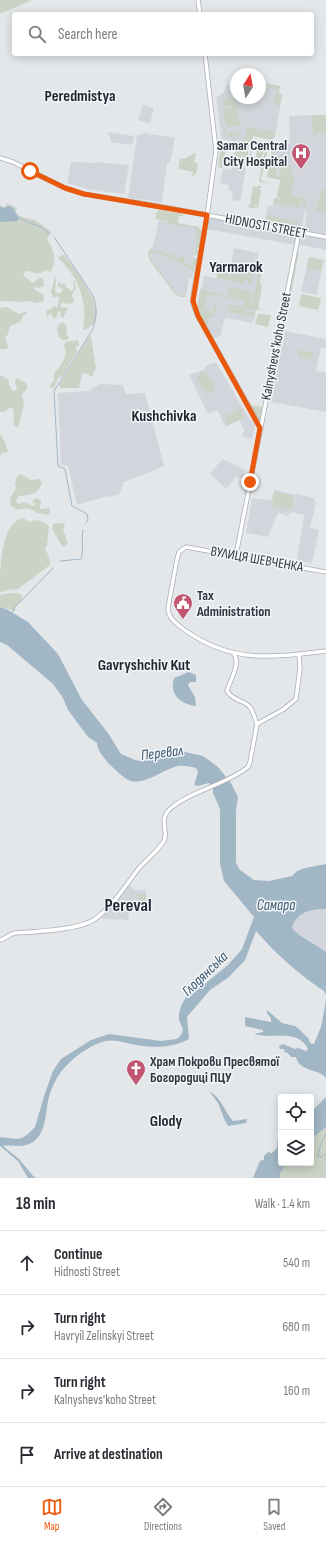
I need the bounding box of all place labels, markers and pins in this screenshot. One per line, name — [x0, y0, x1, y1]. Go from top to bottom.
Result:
place label: Samar Central City Hospital — [217, 137, 287, 170]
hospital icon: Samar Central City Hospital — [290, 142, 312, 170]
place label: Tax Administration — [196, 587, 271, 620]
public building icon: Tax Administration — [172, 592, 194, 620]
place label: Храм Покрови Пресвятої Богородиці ПЦУ — [149, 1053, 280, 1086]
church icon: Храм Покрови Пресвятої Богородиці ПЦУ — [125, 1058, 147, 1086]

